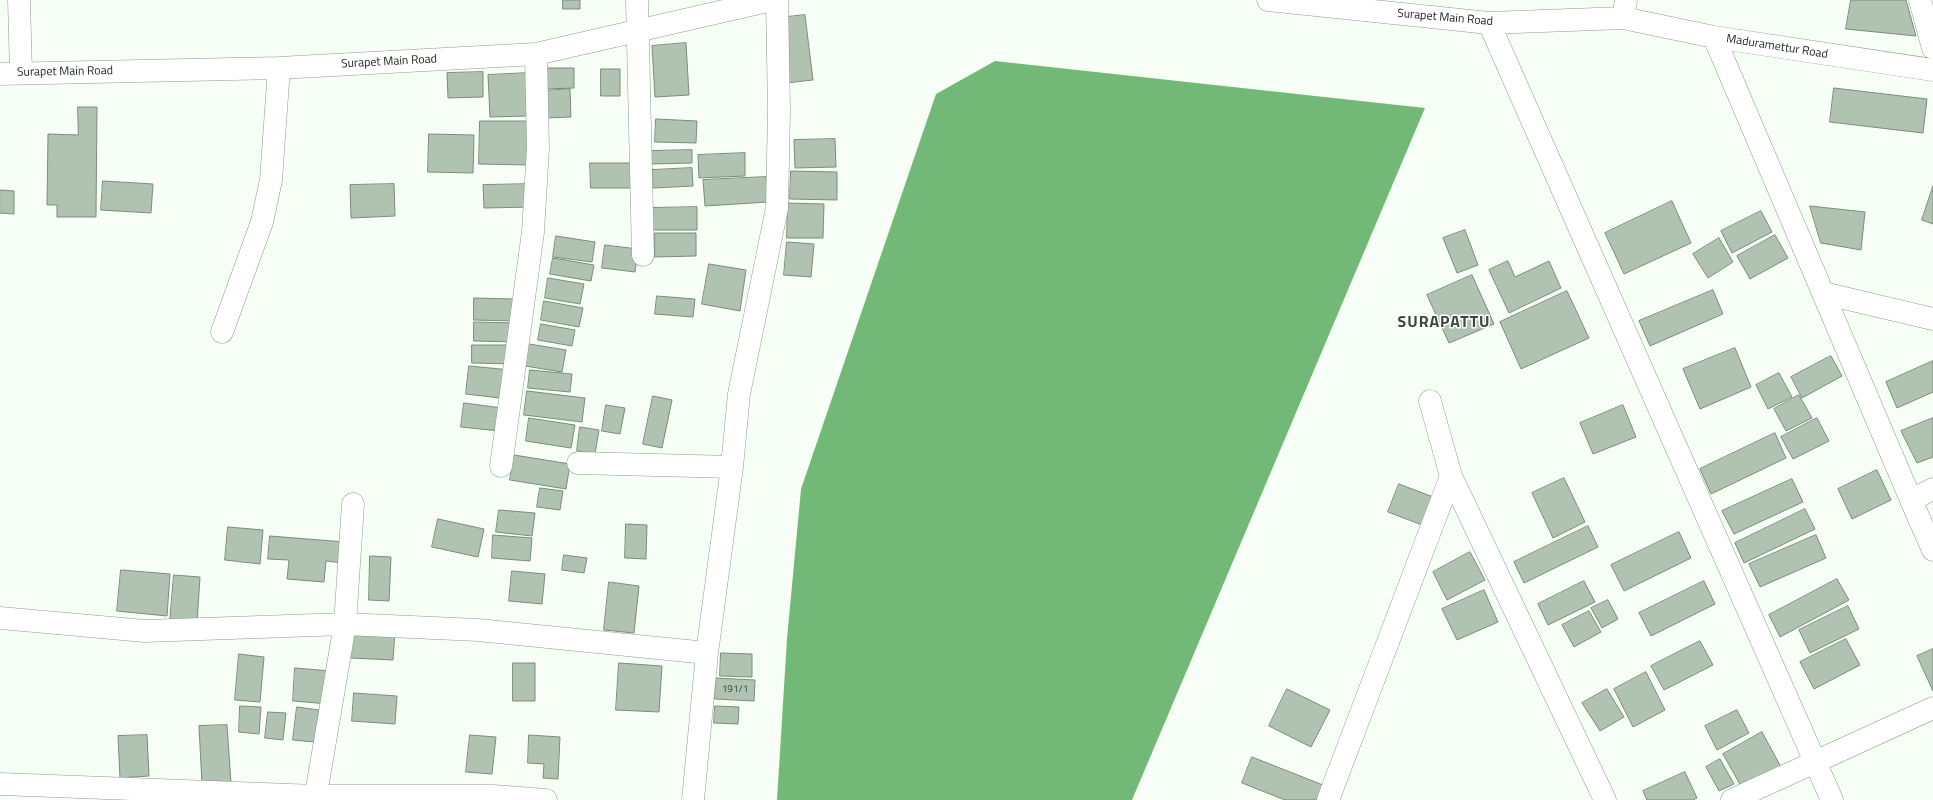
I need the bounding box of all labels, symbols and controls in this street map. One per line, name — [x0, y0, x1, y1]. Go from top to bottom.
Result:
street label: Surapet Main Road — [1397, 7, 1493, 29]
street label: Maduramettur Road — [1725, 32, 1829, 62]
street label: Surapet Main Road — [341, 52, 437, 72]
street label: Surapet Main Road — [17, 64, 113, 80]
district label: SURAPATTU — [1397, 313, 1491, 333]
house number: 191/1 — [722, 684, 748, 696]

